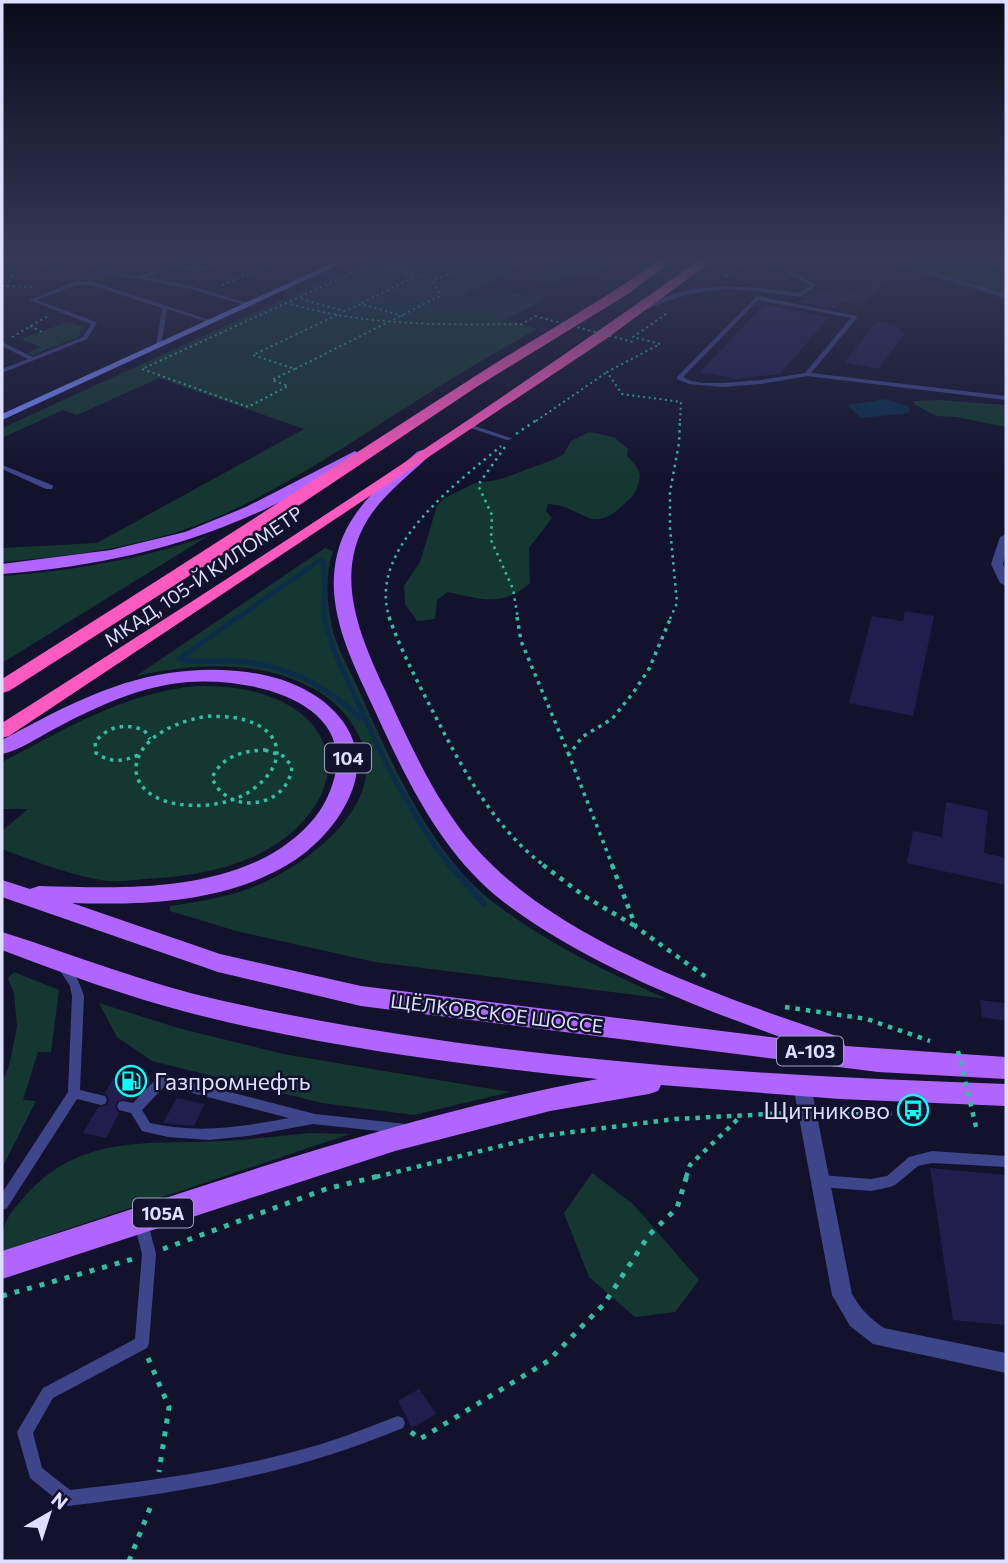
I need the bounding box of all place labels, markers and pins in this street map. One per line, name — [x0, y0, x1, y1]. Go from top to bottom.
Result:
fuel station icon: Газпромнефть — [114, 1064, 148, 1098]
place label: Газпромнефть — [154, 1067, 311, 1095]
bus stop icon: Щитниково — [896, 1093, 930, 1127]
place label: Щитниково — [764, 1096, 890, 1124]

